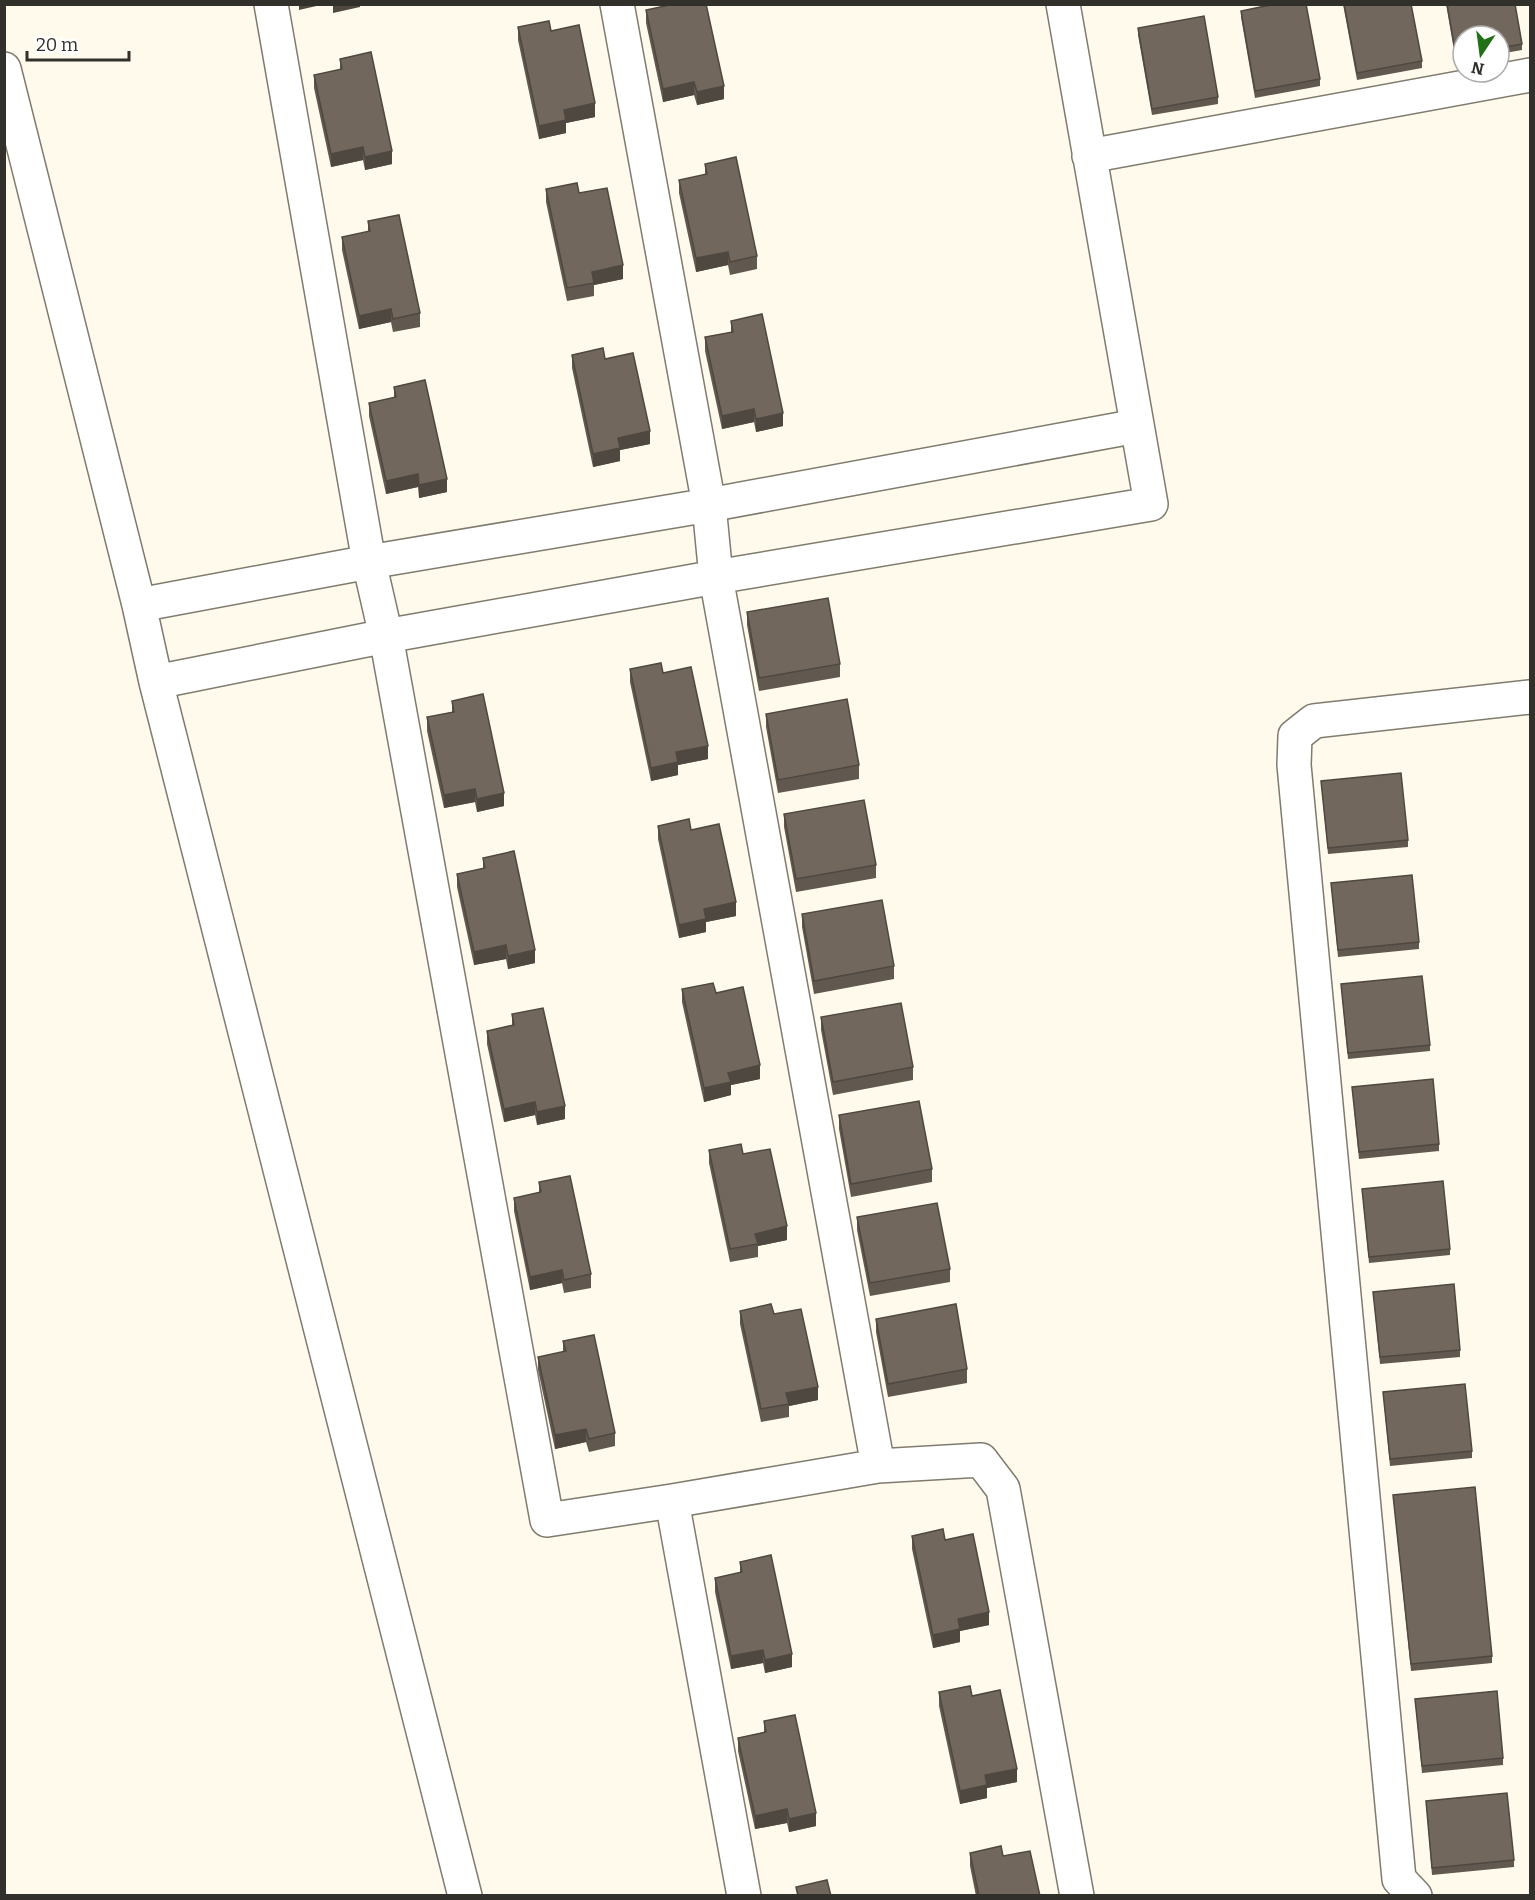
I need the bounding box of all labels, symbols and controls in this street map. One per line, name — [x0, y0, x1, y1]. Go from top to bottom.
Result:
scale bar — [27, 24, 129, 62]
north arrow — [1451, 24, 1511, 84]
text: 20 m — [36, 34, 78, 56]
text: N — [1470, 57, 1486, 79]

